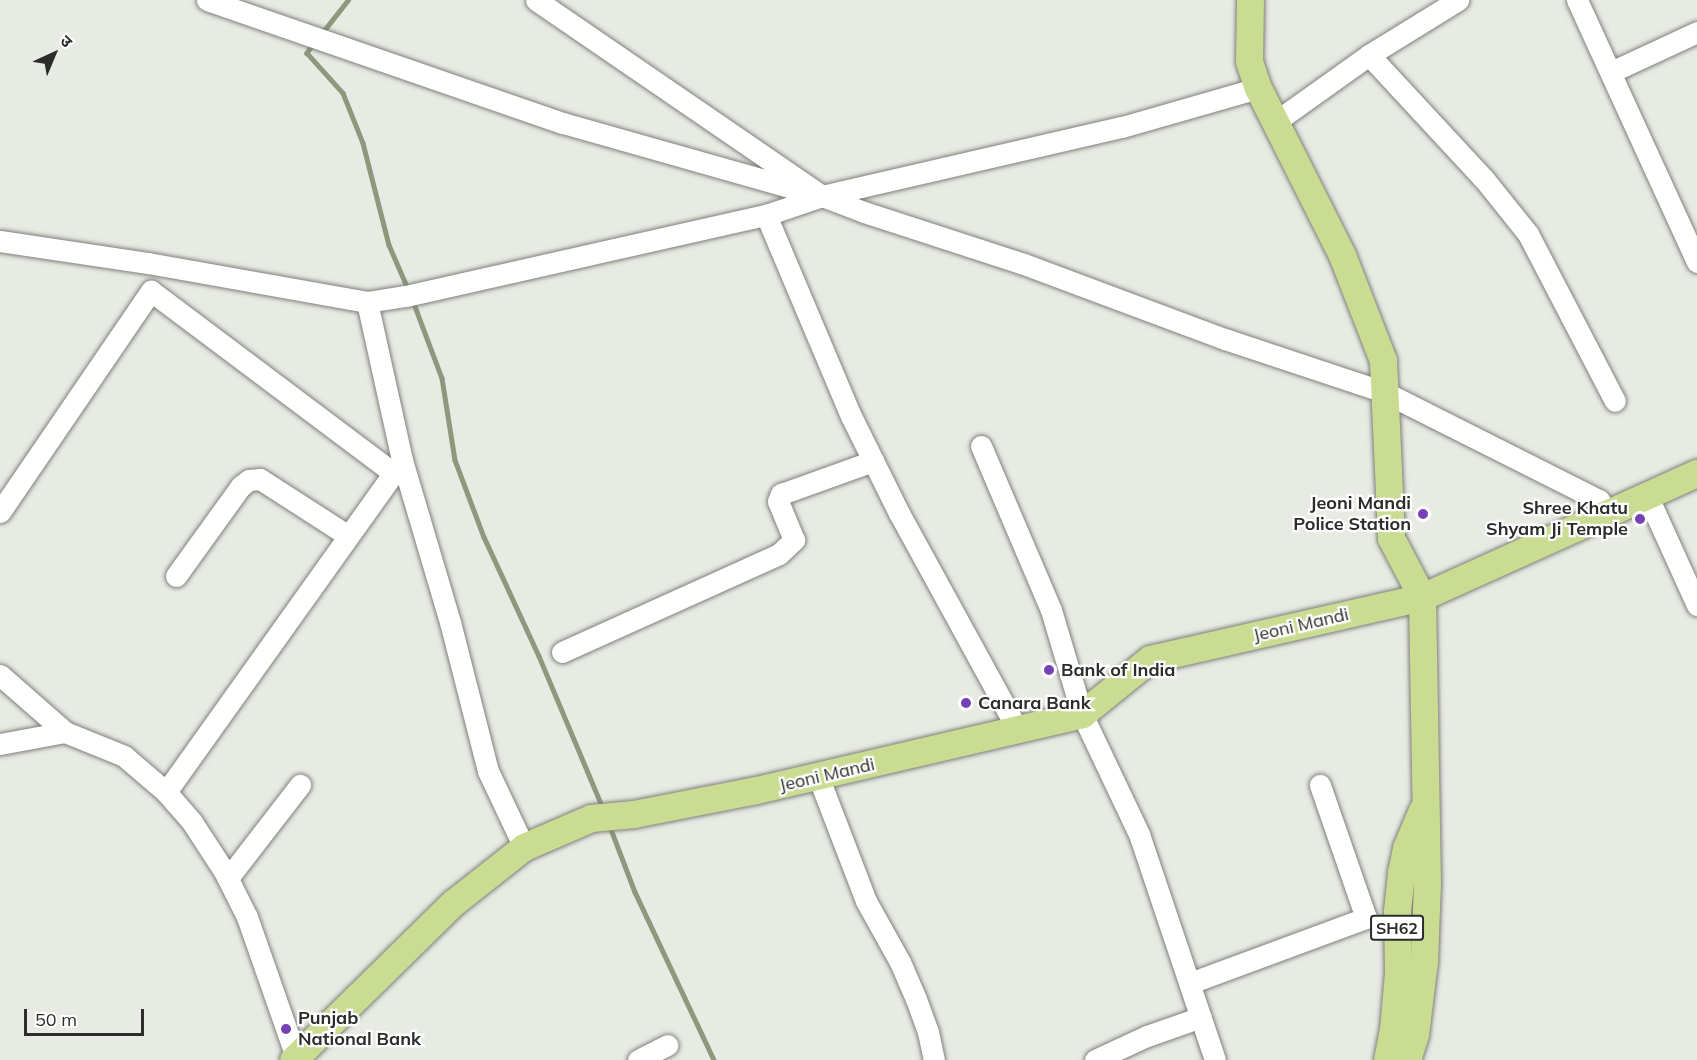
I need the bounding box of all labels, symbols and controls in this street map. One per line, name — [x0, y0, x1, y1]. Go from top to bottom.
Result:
north arrow — [24, 24, 84, 84]
text: उ — [56, 31, 77, 52]
place label: Jeoni Mandi Police Station — [1293, 493, 1411, 536]
place label: Shree Khatu Shyam Ji Temple — [1486, 498, 1628, 540]
marker: Jeoni Mandi Police Station — [1416, 507, 1430, 521]
marker: Shree Khatu Shyam Ji Temple — [1633, 512, 1647, 526]
street label: Jeoni Mandi — [1251, 604, 1351, 646]
place label: Bank of India — [1061, 659, 1175, 681]
marker: Bank of India — [1042, 663, 1056, 677]
place label: Canara Bank — [978, 692, 1091, 714]
marker: Canara Bank — [959, 696, 973, 710]
street label: Jeoni Mandi — [777, 754, 877, 796]
road number: SH62 — [1370, 915, 1424, 941]
scale bar — [27, 997, 147, 1035]
text: 50 m — [35, 1008, 77, 1031]
place label: Punjab National Bank — [298, 1008, 421, 1050]
marker: Punjab National Bank — [279, 1022, 293, 1036]

